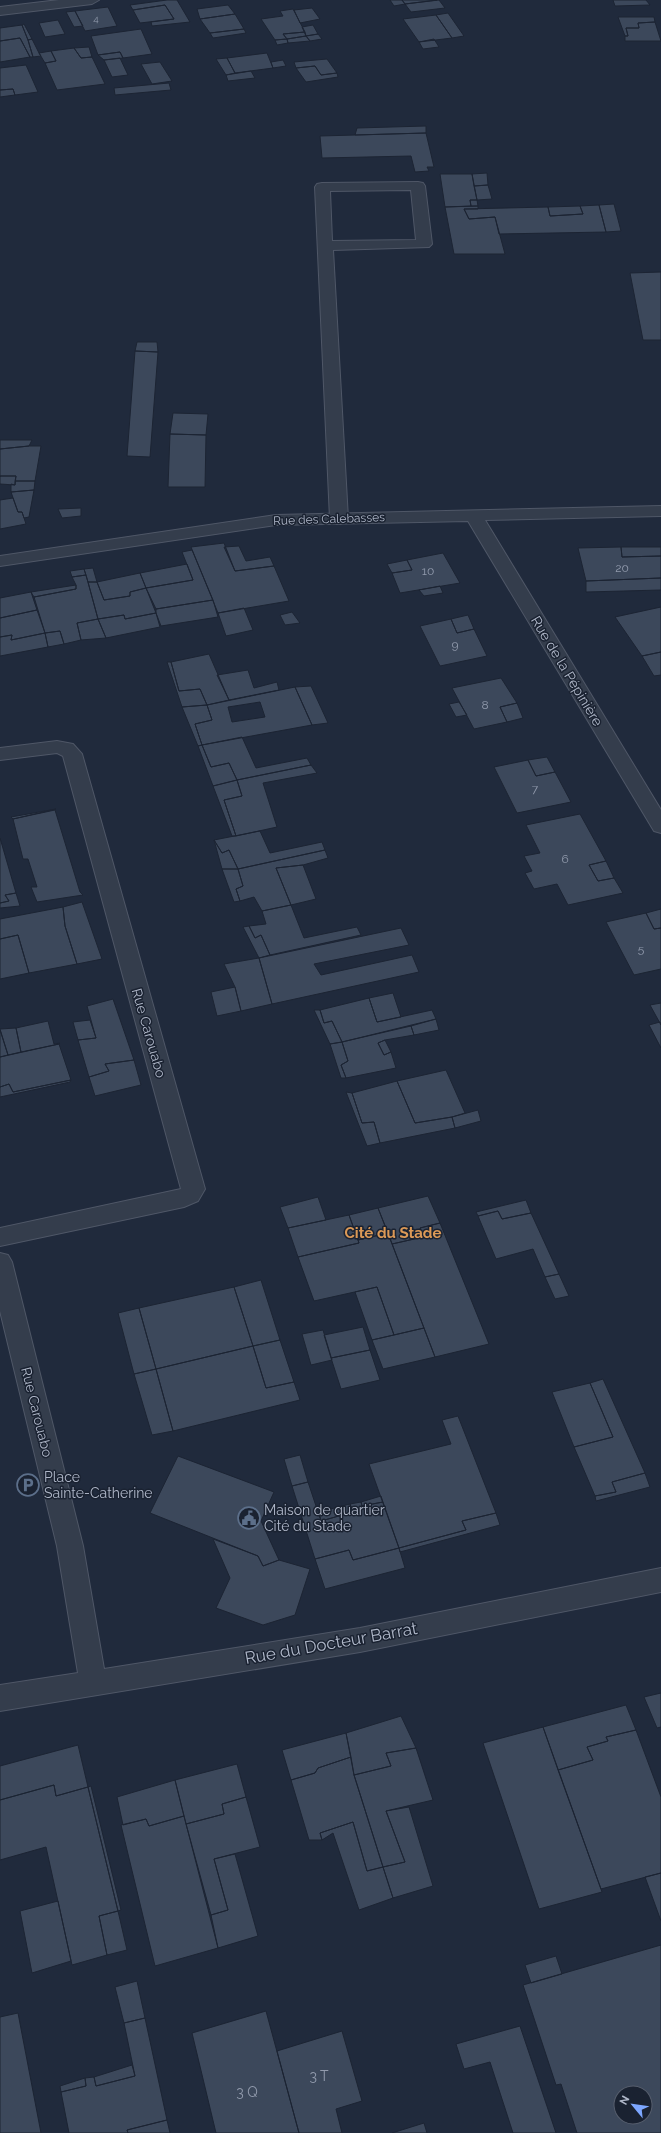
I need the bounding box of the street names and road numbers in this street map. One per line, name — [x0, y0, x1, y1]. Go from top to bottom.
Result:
street label: Rue des Calebasses — [273, 510, 385, 528]
street label: Rue de la Pépinière — [528, 613, 606, 729]
street label: Rue Carouabo — [129, 986, 169, 1080]
street label: Rue Carouabo — [18, 1365, 56, 1459]
street label: Rue du Docteur Barrat — [243, 1618, 419, 1668]

